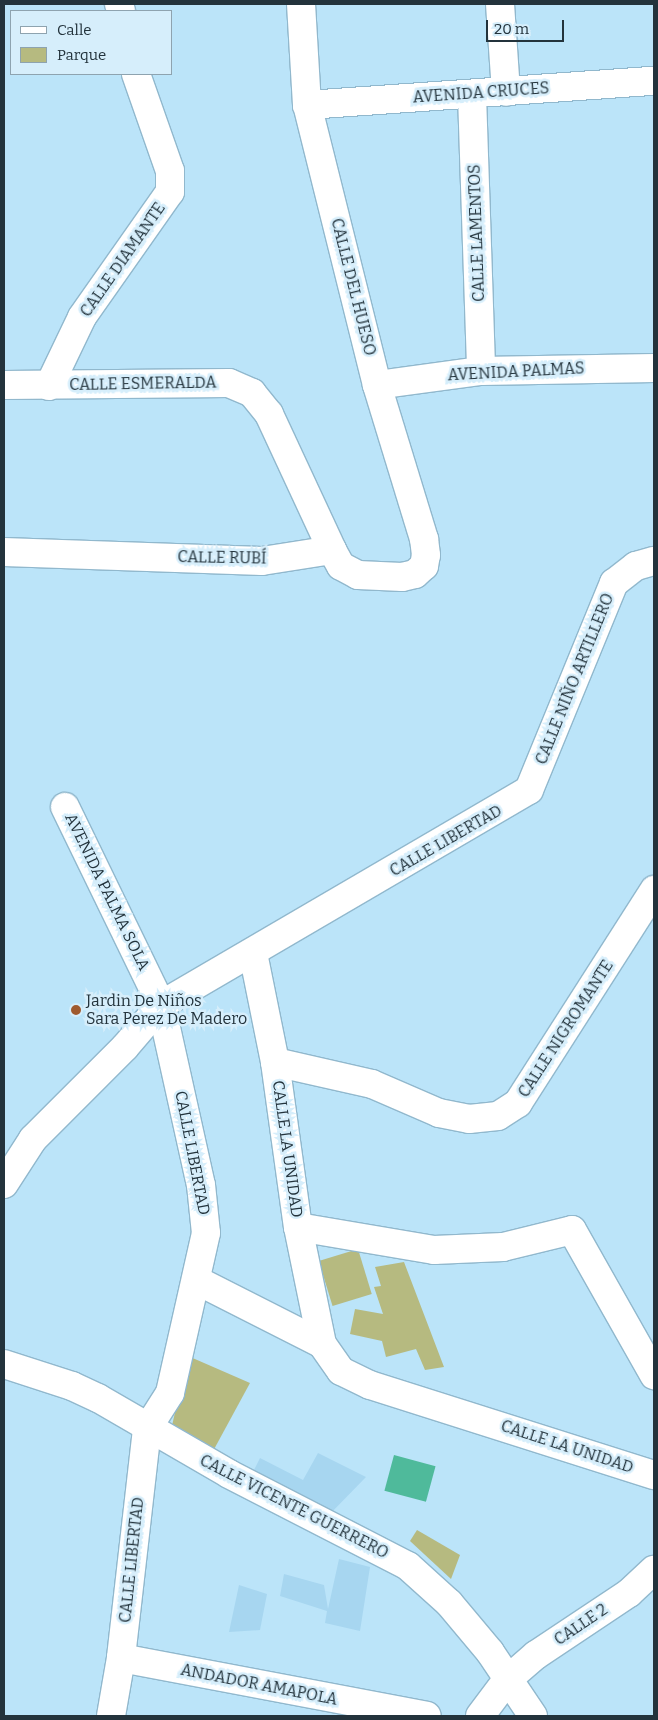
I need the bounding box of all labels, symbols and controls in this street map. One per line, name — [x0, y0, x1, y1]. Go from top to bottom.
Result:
legend — [10, 10, 172, 75]
scale bar — [488, 10, 566, 42]
text: 20 m — [494, 20, 529, 38]
text: Calle — [57, 21, 91, 39]
text: Parque — [57, 46, 106, 64]
street label: AVENIDA CRUCES — [412, 79, 550, 107]
street label: CALLE LAMENTOS — [465, 164, 489, 302]
street label: CALLE DIAMANTE — [76, 199, 170, 321]
street label: CALLE DEL HUESO — [327, 216, 379, 358]
street label: AVENIDA PALMAS — [447, 359, 585, 385]
street label: CALLE ESMERALDA — [69, 373, 217, 395]
street label: CALLE RUBÍ — [177, 548, 267, 568]
street label: CALLE NIÑO ARTILLERO — [532, 591, 618, 767]
street label: CALLE LIBERTAD — [387, 801, 505, 881]
street label: AVENIDA PALMA SOLA — [61, 810, 153, 974]
street label: CALLE NIGROMANTE — [514, 957, 618, 1101]
place label: Jardin De Niños Sara Perez De Madero — [86, 991, 247, 1029]
marker: Jardin De Niños Sara Perez De Madero — [70, 1004, 82, 1016]
street label: CALLE LA UNIDAD — [268, 1079, 306, 1219]
street label: CALLE LIBERTAD — [171, 1089, 213, 1217]
street label: CALLE LA UNIDAD — [498, 1417, 636, 1477]
street label: CALLE VICENTE GUERRERO — [196, 1451, 392, 1563]
street label: CALLE LIBERTAD — [116, 1496, 148, 1624]
street label: CALLE 2 — [551, 1600, 611, 1650]
street label: ANDADOR AMAPOLA — [179, 1660, 339, 1710]

